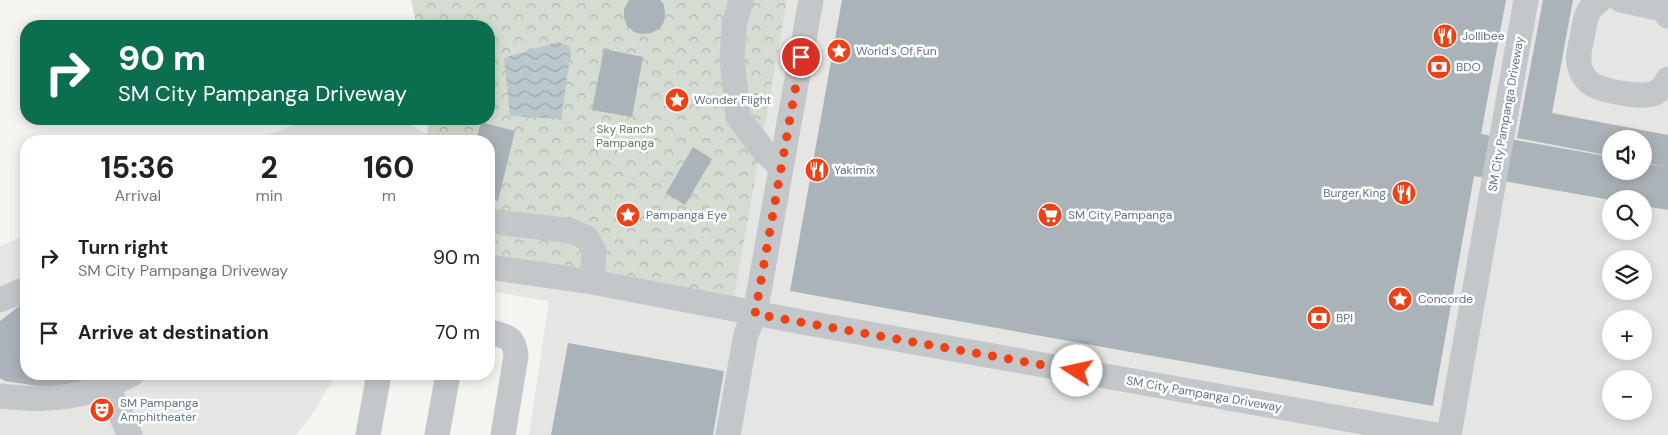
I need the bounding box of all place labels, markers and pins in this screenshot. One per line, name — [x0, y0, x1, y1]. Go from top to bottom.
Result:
restaurant icon: Jollibee — [1432, 23, 1458, 49]
place label: Jollibee — [1462, 28, 1505, 44]
pin — [780, 36, 822, 78]
place icon: World's Of Fun — [826, 38, 852, 64]
place label: World's Of Fun — [856, 43, 937, 59]
bank icon: BDO — [1426, 54, 1452, 80]
place label: BDO — [1456, 59, 1481, 75]
place icon: Wonder Flight — [664, 87, 690, 113]
place label: Wonder Flight — [694, 92, 772, 108]
restaurant icon: Yakimix — [804, 157, 830, 183]
place label: Yakimix — [834, 162, 875, 178]
restaurant icon: Burger King — [1391, 180, 1417, 206]
place label: Burger King — [1323, 185, 1386, 201]
place icon: Pampanga Eye — [615, 202, 641, 228]
supermarket icon: SM City Pampanga — [1037, 202, 1063, 228]
place label: Pampanga Eye — [646, 207, 727, 223]
place label: SM City Pampanga — [1068, 207, 1172, 223]
place icon: Concorde — [1387, 286, 1413, 312]
place label: Concorde — [1418, 291, 1473, 307]
bank icon: BPI — [1306, 305, 1332, 331]
place label: BPI — [1336, 310, 1353, 326]
place label: SM Pampanga Amphitheater — [120, 395, 198, 425]
theatre icon: SM Pampanga Amphitheater — [89, 397, 115, 423]

